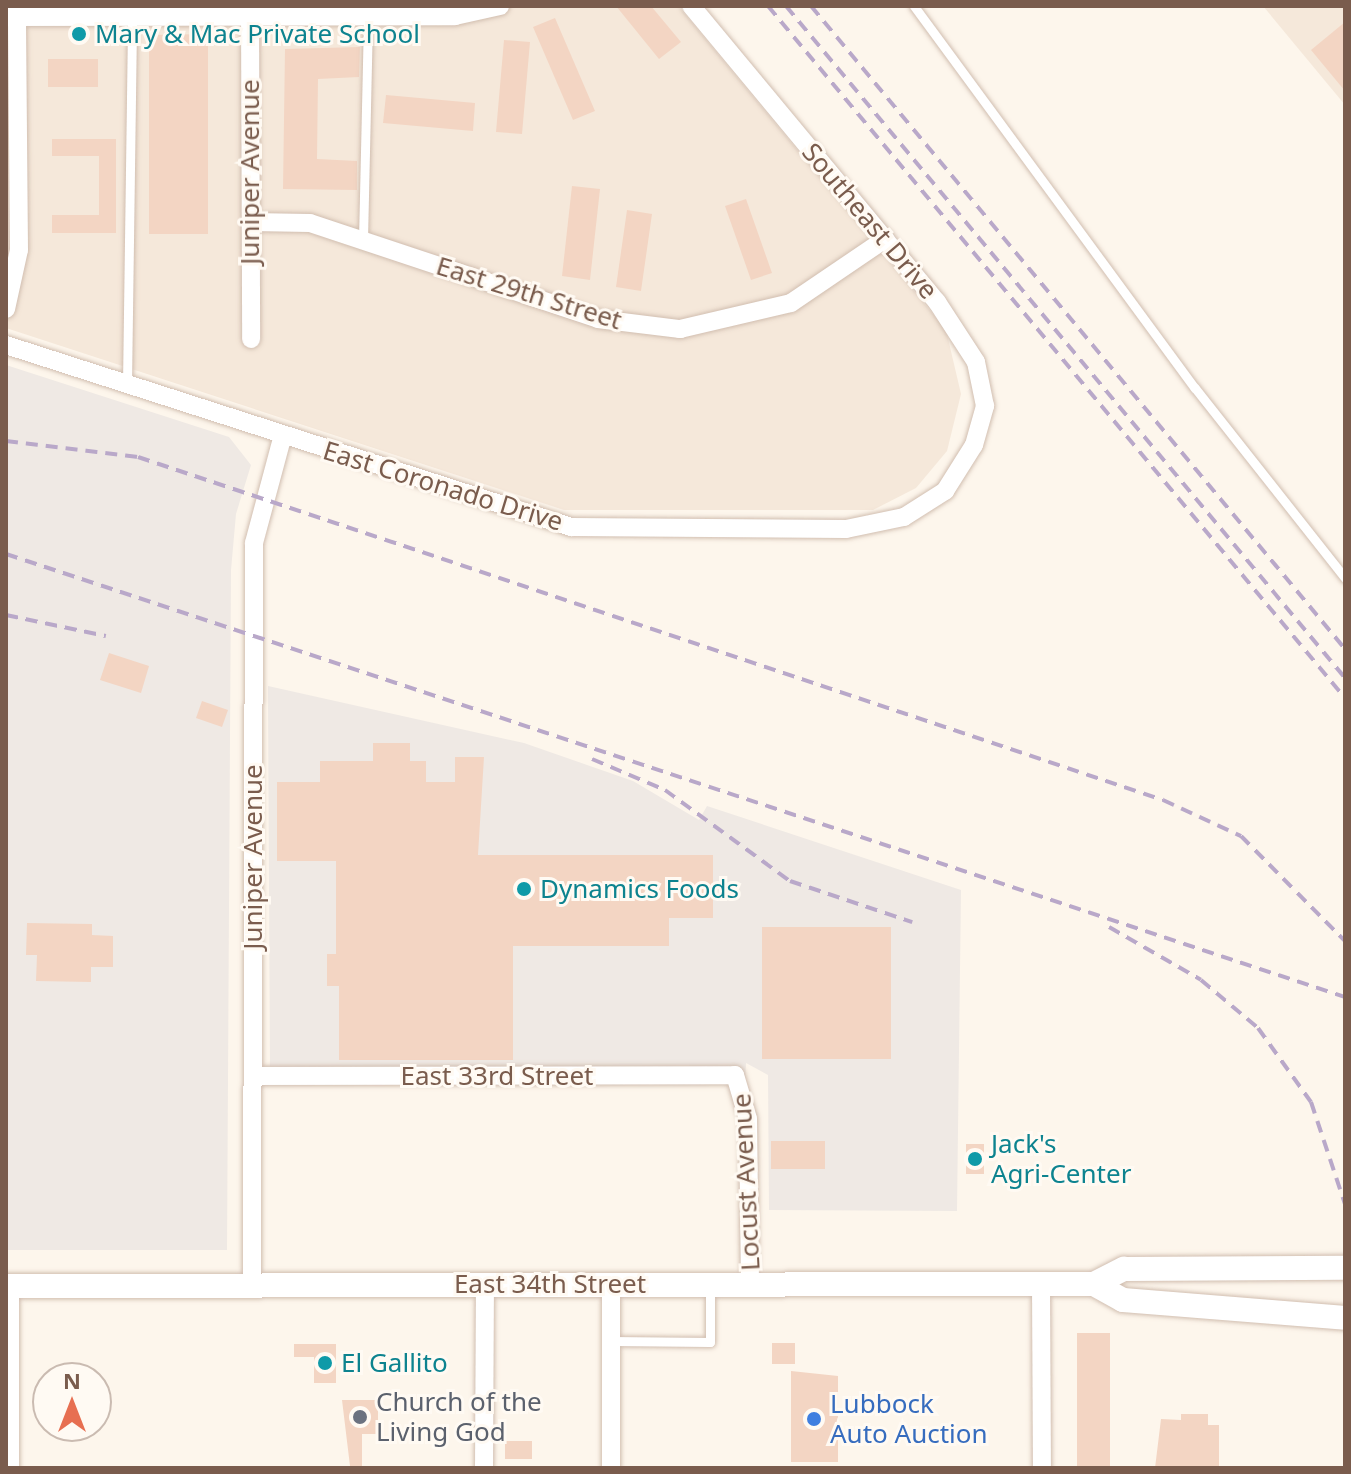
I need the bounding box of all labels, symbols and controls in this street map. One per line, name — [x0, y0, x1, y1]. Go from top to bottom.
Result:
place label: Mary & Mac Private School — [95, 18, 420, 50]
marker: Mary & Mac Private School — [70, 25, 88, 43]
street label: Juniper Avenue — [234, 79, 266, 265]
street label: Southeast Drive — [796, 137, 944, 305]
street label: East 29th Street — [433, 250, 625, 336]
street label: East Coronado Drive — [319, 435, 567, 537]
street label: Juniper Avenue — [237, 764, 269, 950]
place label: Dynamics Foods — [540, 873, 739, 905]
marker: Dynamics Foods — [515, 880, 533, 898]
street label: East 33rd Street — [401, 1060, 593, 1092]
street label: Locust Avenue — [726, 1092, 766, 1272]
place label: Jack's Agri-Center — [991, 1128, 1131, 1190]
marker: Jack's Agri-Center — [966, 1150, 984, 1168]
street label: East 34th Street — [454, 1268, 646, 1300]
place label: El Gallito — [341, 1347, 448, 1379]
marker: El Gallito — [316, 1354, 334, 1372]
north arrow — [32, 1362, 112, 1442]
text: N — [63, 1365, 81, 1395]
place label: Church of the Living God — [376, 1386, 542, 1448]
place label: Lubbock Auto Auction — [830, 1388, 988, 1450]
marker: Church of the Living God — [351, 1408, 369, 1426]
marker: Lubbock Auto Auction — [805, 1410, 823, 1428]

